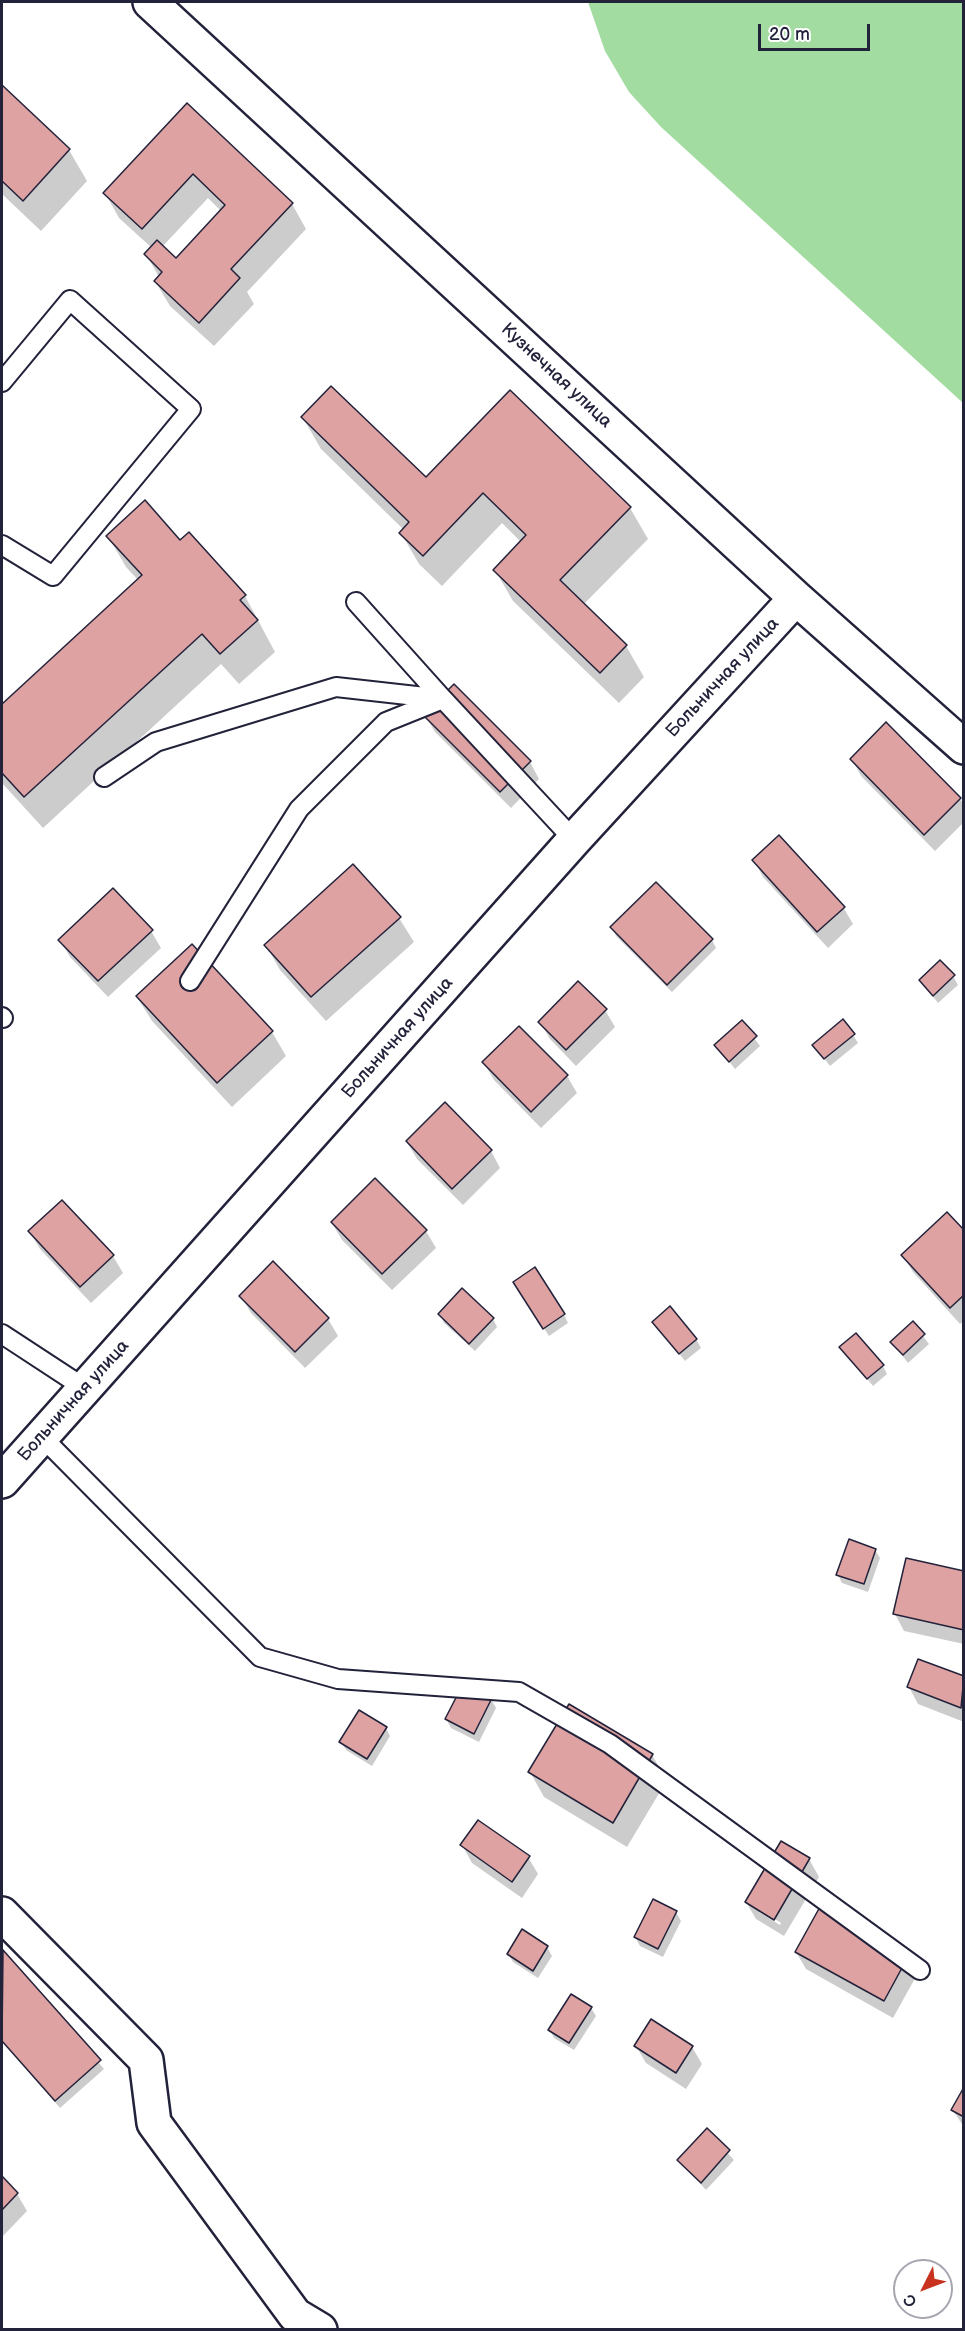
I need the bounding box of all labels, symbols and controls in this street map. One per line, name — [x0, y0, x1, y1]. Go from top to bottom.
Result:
scale bar — [761, 12, 874, 50]
text: 20 m — [769, 24, 810, 45]
street label: Кузнечная улица — [496, 319, 616, 433]
street label: Больничная улица — [662, 614, 784, 742]
street label: Больничная улица — [338, 973, 458, 1103]
street label: Больничная улица — [14, 1336, 134, 1466]
north arrow — [893, 2259, 953, 2319]
text: С — [900, 2290, 922, 2311]

